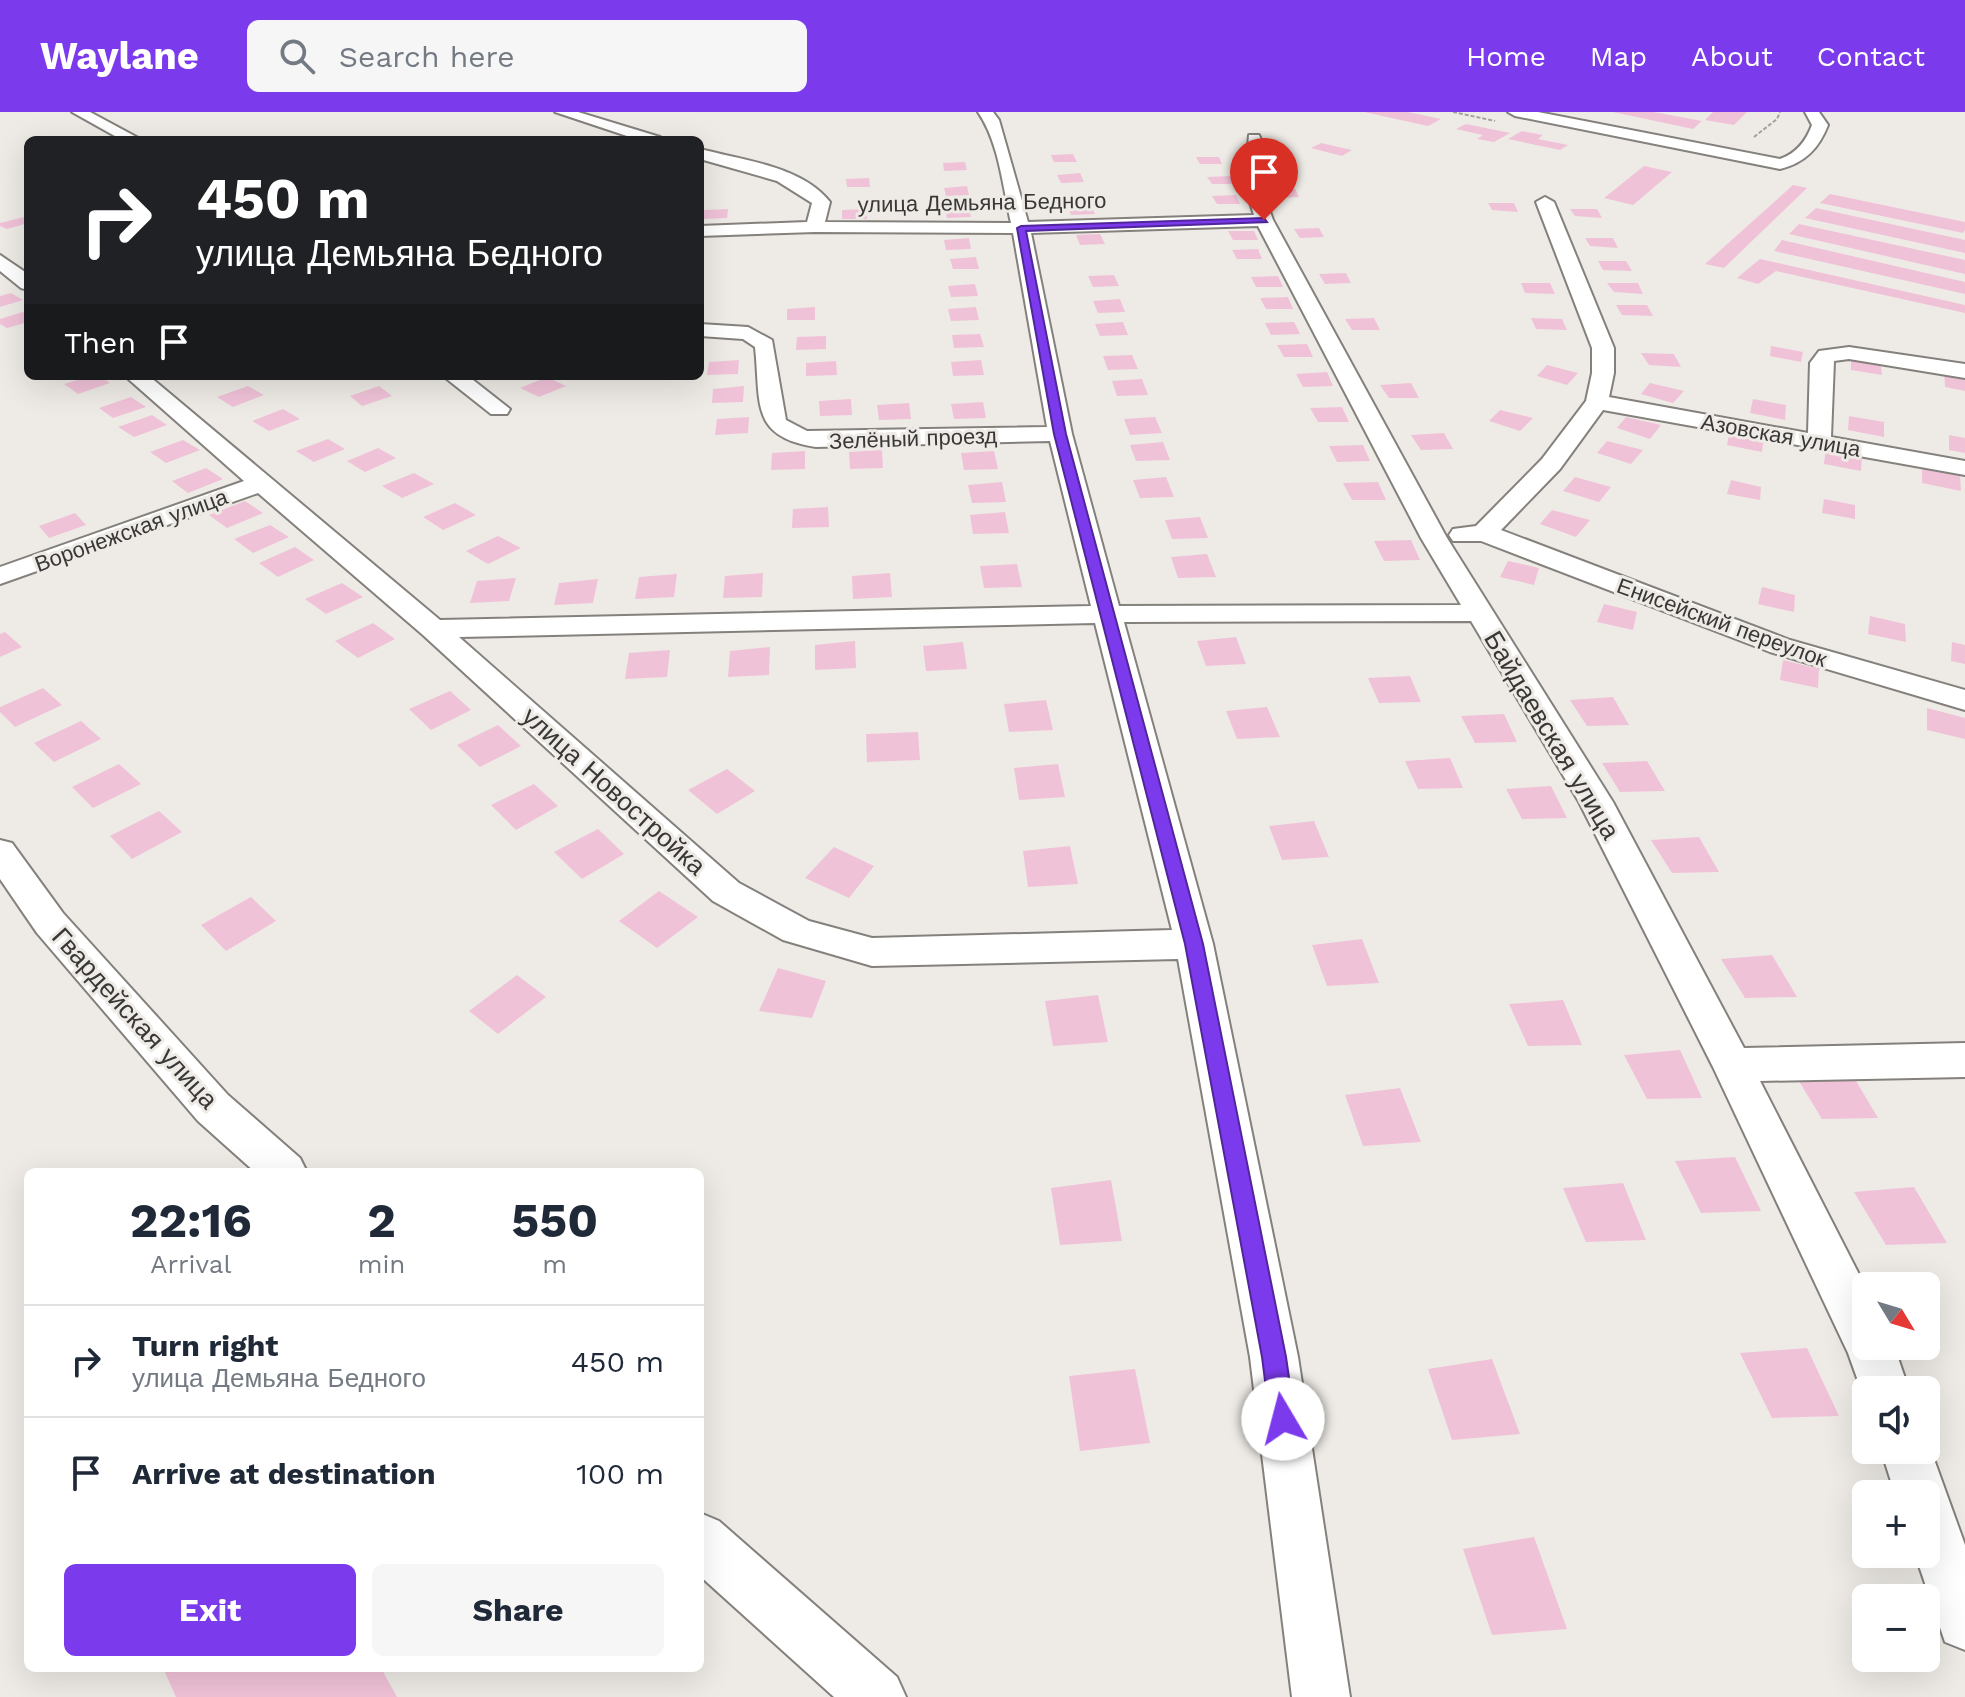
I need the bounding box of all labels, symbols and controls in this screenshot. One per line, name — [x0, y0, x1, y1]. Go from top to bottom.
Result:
search box — [247, 20, 807, 92]
text: Waylane — [40, 34, 199, 78]
icon: search — [275, 34, 319, 78]
text: Search here — [339, 39, 515, 74]
text: Home — [1466, 40, 1546, 73]
text: Map — [1590, 40, 1647, 73]
text: About — [1691, 40, 1773, 73]
text: Contact — [1817, 40, 1925, 73]
pin — [1230, 138, 1298, 220]
icon: arrive — [1242, 150, 1286, 194]
text: 450 m — [196, 166, 370, 232]
icon: right — [64, 168, 168, 272]
street label: улица Демьяна Бедного — [857, 188, 1107, 217]
text: улица Демьяна Бедного — [196, 233, 603, 275]
icon: arrive — [152, 320, 196, 364]
text: Then — [64, 325, 136, 360]
street label: Азовская улица — [1699, 409, 1863, 462]
street label: Зелёный проезд — [829, 423, 998, 454]
street label: Воронежская улица — [31, 484, 232, 577]
street label: Енисейский переулок — [1614, 573, 1830, 672]
street label: Байдаевская улица — [1478, 625, 1626, 845]
street label: улица Новостройка — [516, 701, 712, 882]
street label: Гвардейская улица — [46, 922, 224, 1115]
text: 22:16 — [130, 1192, 252, 1249]
text: 2 — [367, 1192, 396, 1249]
text: 550 — [511, 1192, 598, 1249]
text: Arrival — [150, 1249, 231, 1279]
text: min — [358, 1249, 405, 1279]
text: m — [542, 1249, 567, 1279]
north arrow — [1852, 1272, 1940, 1360]
map controls — [1852, 1272, 1940, 1672]
text: Turn right — [132, 1328, 278, 1363]
icon: right — [64, 1339, 108, 1383]
text: 450 m — [571, 1344, 664, 1379]
text: улица Демьяна Бедного — [132, 1363, 426, 1393]
button: sound — [1852, 1376, 1940, 1464]
position arrow — [1241, 1377, 1325, 1461]
icon: arrive — [64, 1451, 108, 1495]
text: Arrive at destination — [132, 1456, 436, 1491]
text: 100 m — [576, 1456, 664, 1491]
button: + — [1852, 1480, 1940, 1568]
button: Exit — [64, 1564, 356, 1656]
button: Share — [372, 1564, 664, 1656]
button: − — [1852, 1584, 1940, 1672]

